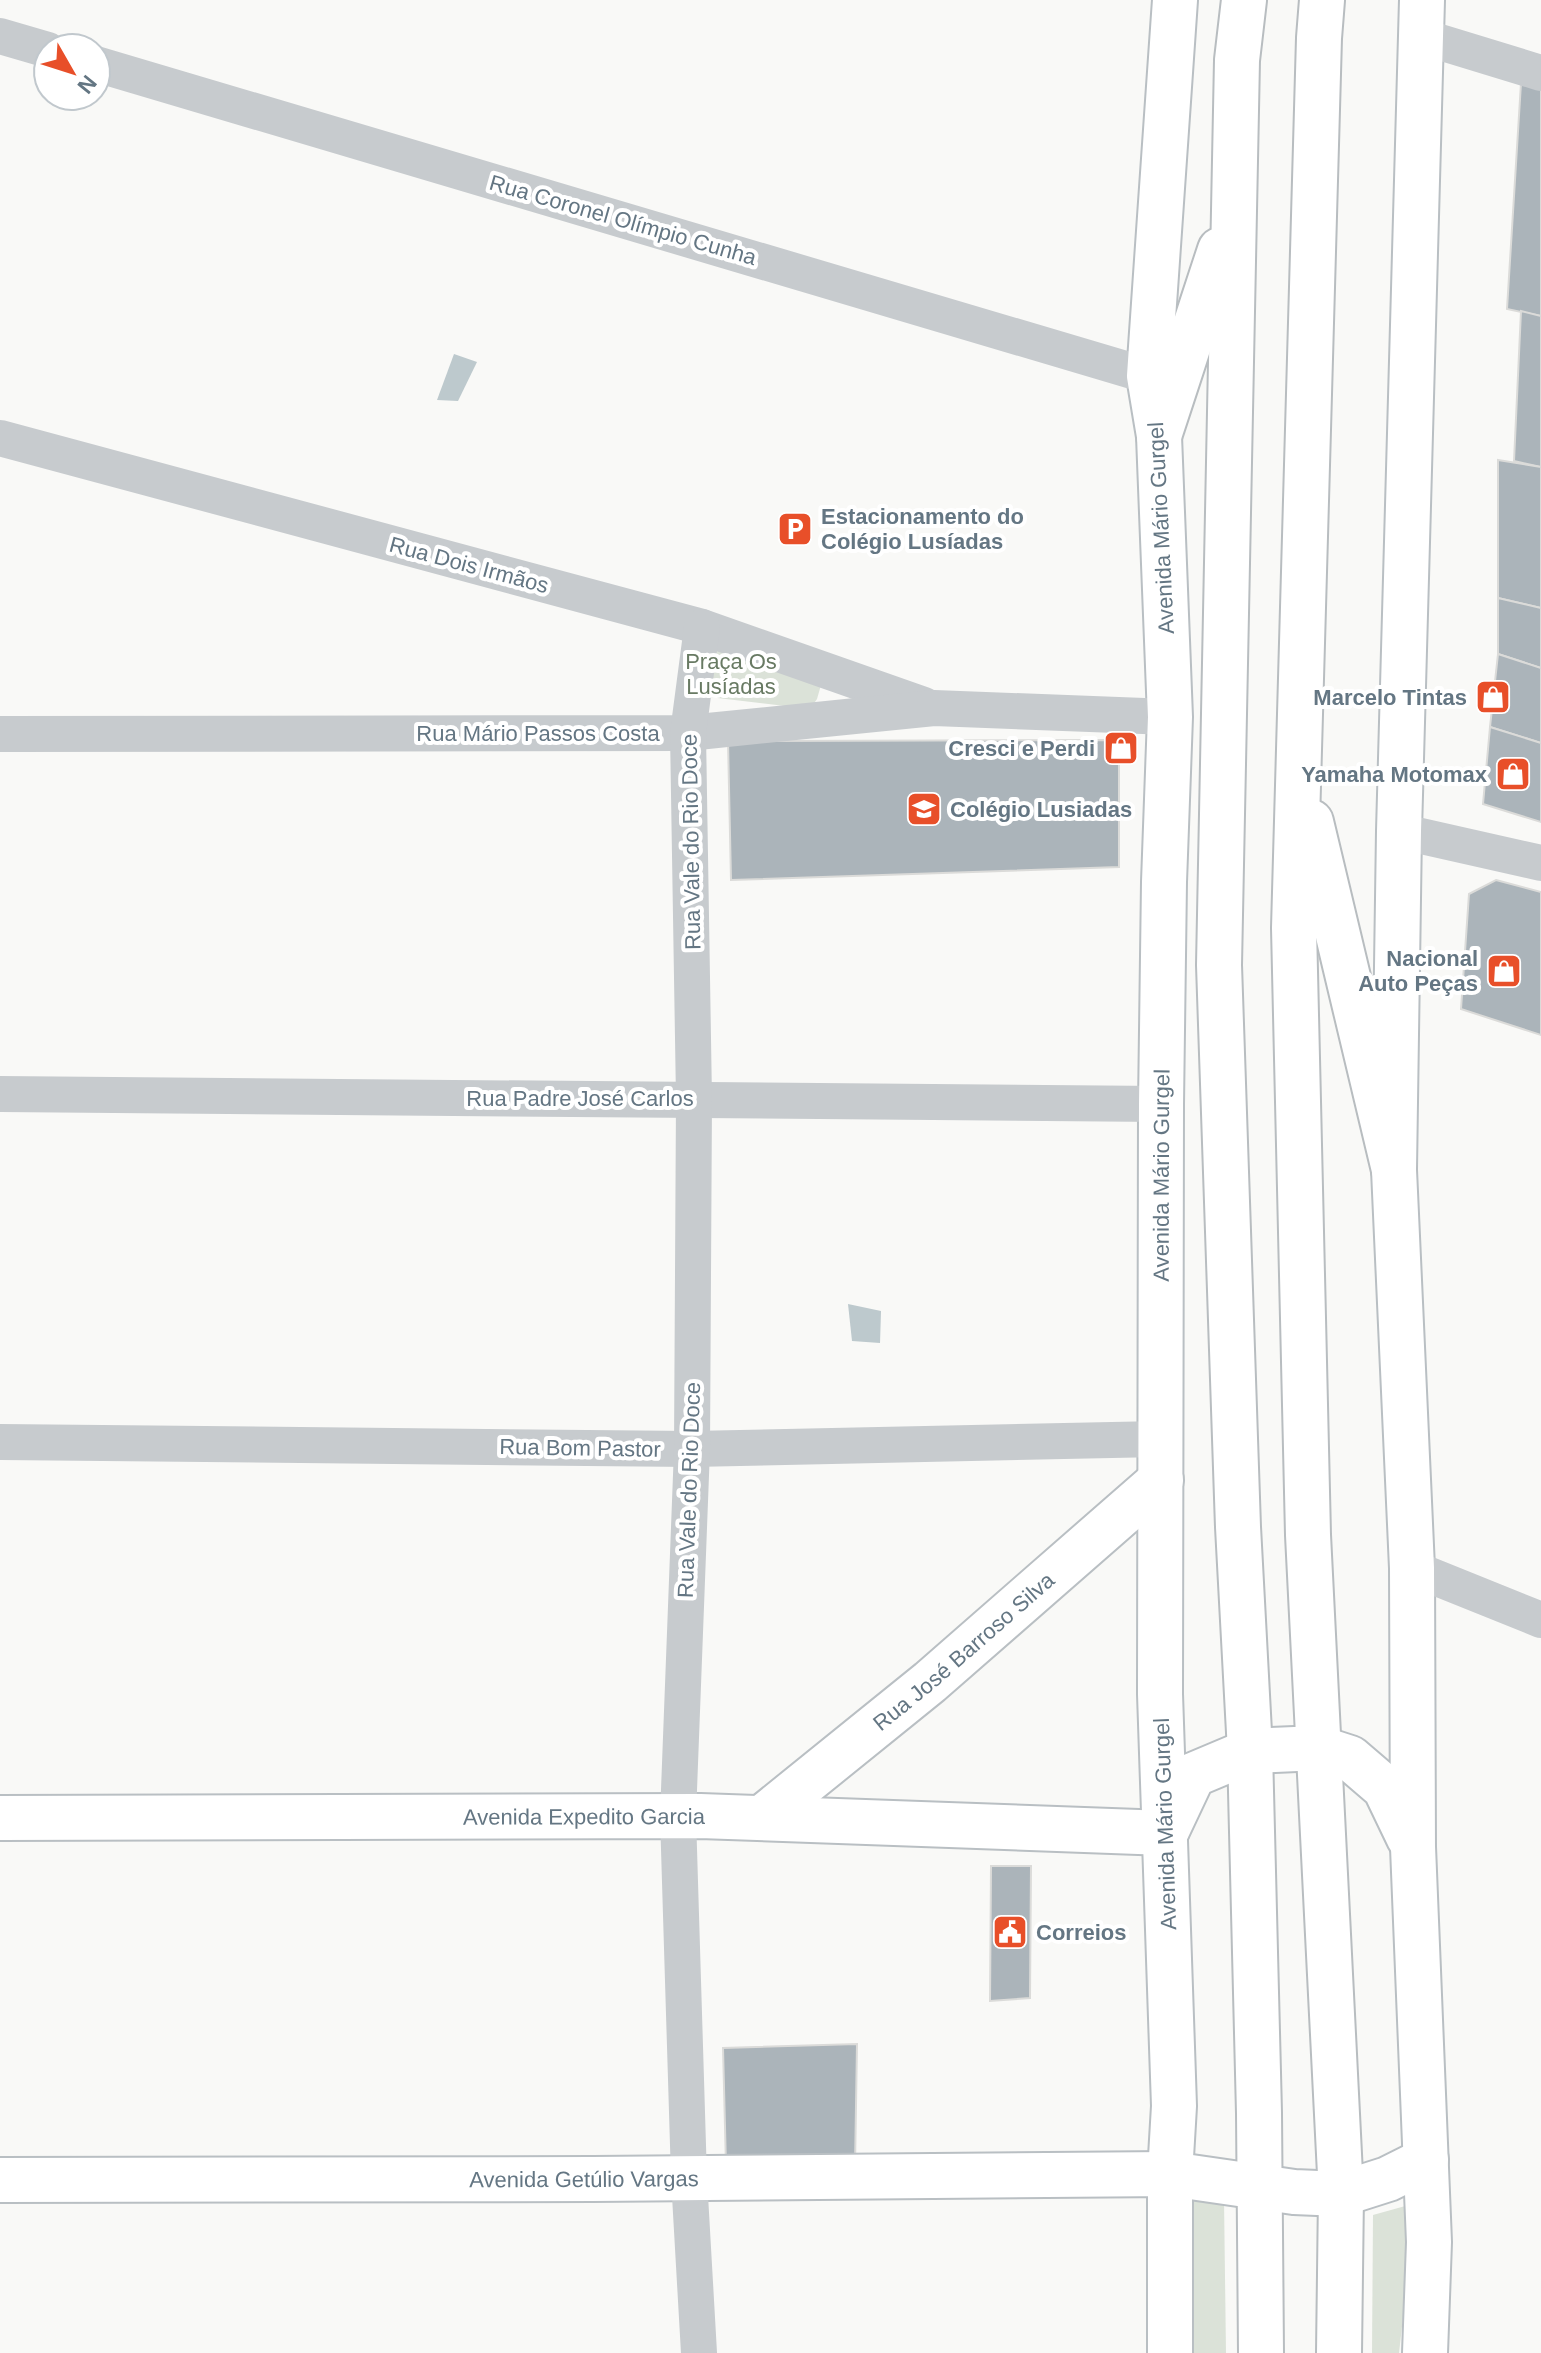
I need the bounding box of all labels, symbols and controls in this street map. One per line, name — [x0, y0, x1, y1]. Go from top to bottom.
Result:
north arrow — [32, 32, 112, 112]
text: N — [72, 70, 102, 98]
street label: Rua Coronel Olímpio Cunha — [487, 170, 760, 270]
street label: Avenida Mário Gurgel — [1143, 421, 1179, 635]
place label: Estacionamento do Colégio Lusíadas — [821, 504, 1024, 554]
parking icon: Estacionamento do Colégio Lusíadas — [776, 510, 814, 548]
street label: Rua Dois Irmãos — [387, 532, 551, 598]
park label: Praça Os Lusíadas — [685, 649, 777, 699]
shop icon: Marcelo Tintas — [1474, 678, 1512, 716]
place label: Marcelo Tintas — [1313, 685, 1467, 710]
street label: Rua Mário Passos Costa — [416, 721, 660, 746]
shop icon: Cresci e Perdi — [1102, 729, 1140, 767]
street label: Rua Vale do Rio Doce — [677, 734, 705, 950]
place label: Cresci e Perdi — [948, 736, 1095, 761]
shop icon: Yamaha Motomax — [1494, 755, 1532, 793]
place label: Yamaha Motomax — [1301, 762, 1488, 787]
school or university icon: Colégio Lusiadas — [905, 790, 943, 828]
place label: Colégio Lusiadas — [950, 797, 1132, 822]
place label: Nacional Auto Peças — [1358, 946, 1478, 996]
shop icon: Nacional Auto Peças — [1485, 952, 1523, 990]
street label: Avenida Mário Gurgel — [1148, 1069, 1174, 1282]
street label: Rua Padre José Carlos — [466, 1086, 694, 1111]
street label: Rua Vale do Rio Doce — [673, 1382, 705, 1598]
street label: Rua Bom Pastor — [499, 1434, 661, 1462]
street label: Rua José Barroso Silva — [868, 1567, 1059, 1736]
street label: Avenida Mário Gurgel — [1149, 1717, 1181, 1931]
street label: Avenida Expedito Garcia — [463, 1803, 706, 1829]
public building icon: Correios — [991, 1913, 1029, 1951]
place label: Correios — [1036, 1920, 1126, 1945]
street label: Avenida Getúlio Vargas — [469, 2166, 699, 2192]

